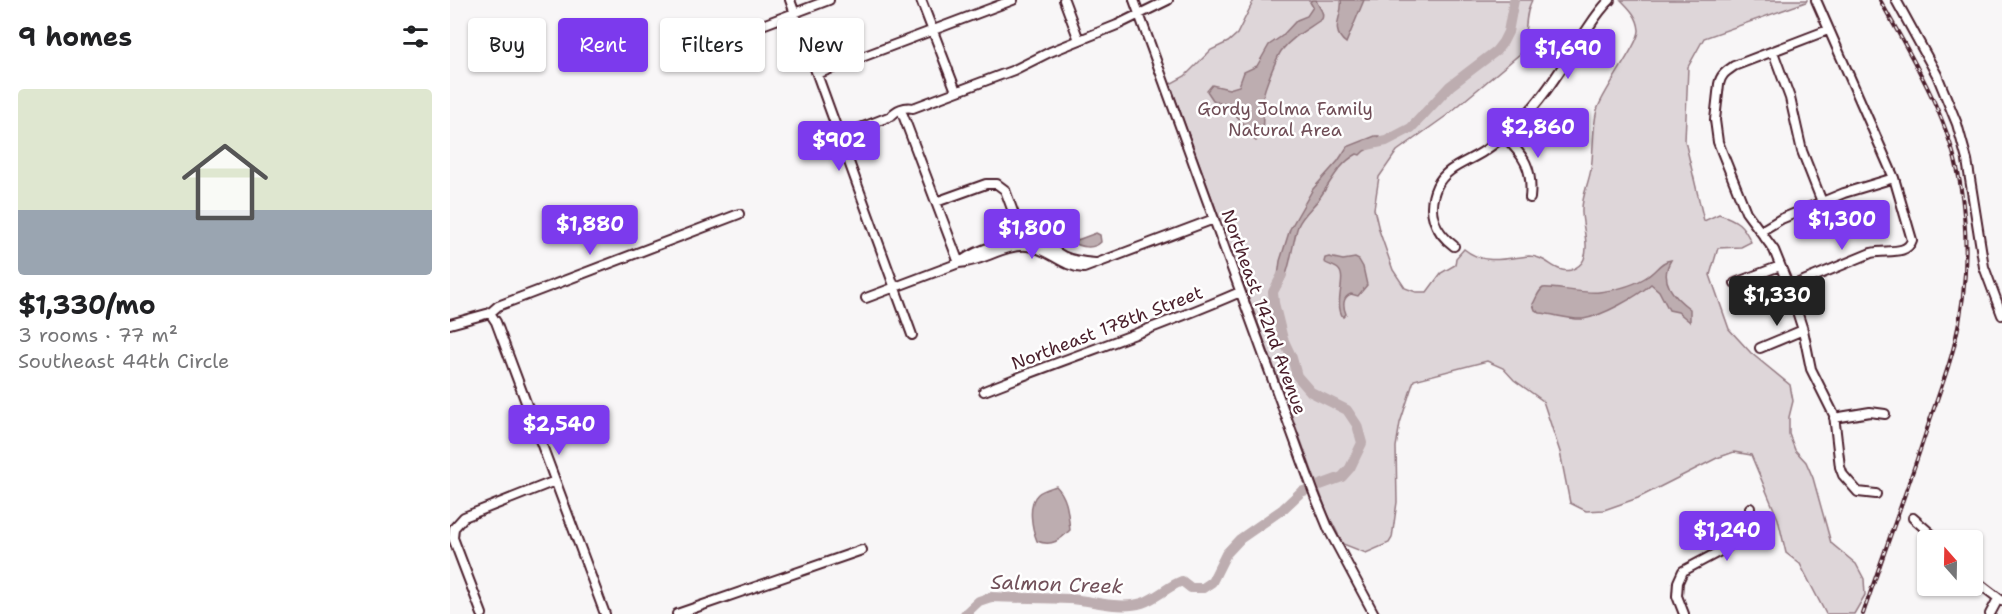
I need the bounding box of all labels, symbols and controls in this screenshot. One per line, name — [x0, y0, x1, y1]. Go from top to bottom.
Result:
chip: Buy — [468, 18, 546, 72]
chip: Rent — [558, 18, 648, 72]
chip: Filters — [660, 18, 765, 72]
chip: New — [777, 18, 864, 72]
text: 9 homes — [18, 19, 132, 54]
icon: filters — [399, 20, 432, 53]
pin: $1,690 — [1519, 29, 1617, 80]
text: $1,690 — [1534, 35, 1602, 61]
park label: Gordy Jolma Family Natural Area — [1197, 97, 1373, 142]
pin: $2,860 — [1489, 108, 1587, 159]
text: $2,860 — [1501, 114, 1575, 140]
pin: $902 — [803, 121, 875, 172]
text: $902 — [812, 127, 866, 153]
icon: home — [171, 128, 279, 236]
pin: $1,300 — [1793, 200, 1891, 251]
pin: $1,880 — [541, 205, 639, 256]
street label: Northeast 142nd Avenue — [1216, 206, 1312, 418]
text: $1,300 — [1808, 206, 1876, 232]
pin: $1,800 — [983, 209, 1081, 260]
text: $1,880 — [556, 211, 624, 237]
text: $1,800 — [998, 215, 1066, 241]
pin: $1,330 — [1728, 276, 1826, 327]
street label: Northeast 178th Street — [1008, 280, 1206, 376]
text: $1,330 — [1743, 282, 1811, 308]
text: $1,330/mo — [18, 287, 156, 322]
text: 3 rooms · 77 m² — [18, 322, 178, 348]
text: Southeast 44th Circle — [18, 348, 229, 374]
pin: $2,540 — [510, 405, 608, 456]
text: $2,540 — [522, 411, 596, 437]
pin: $1,240 — [1678, 511, 1776, 562]
text: $1,240 — [1693, 517, 1761, 543]
north arrow — [1917, 530, 1983, 596]
map controls — [1917, 530, 1983, 596]
water label: Salmon Creek — [990, 569, 1124, 599]

